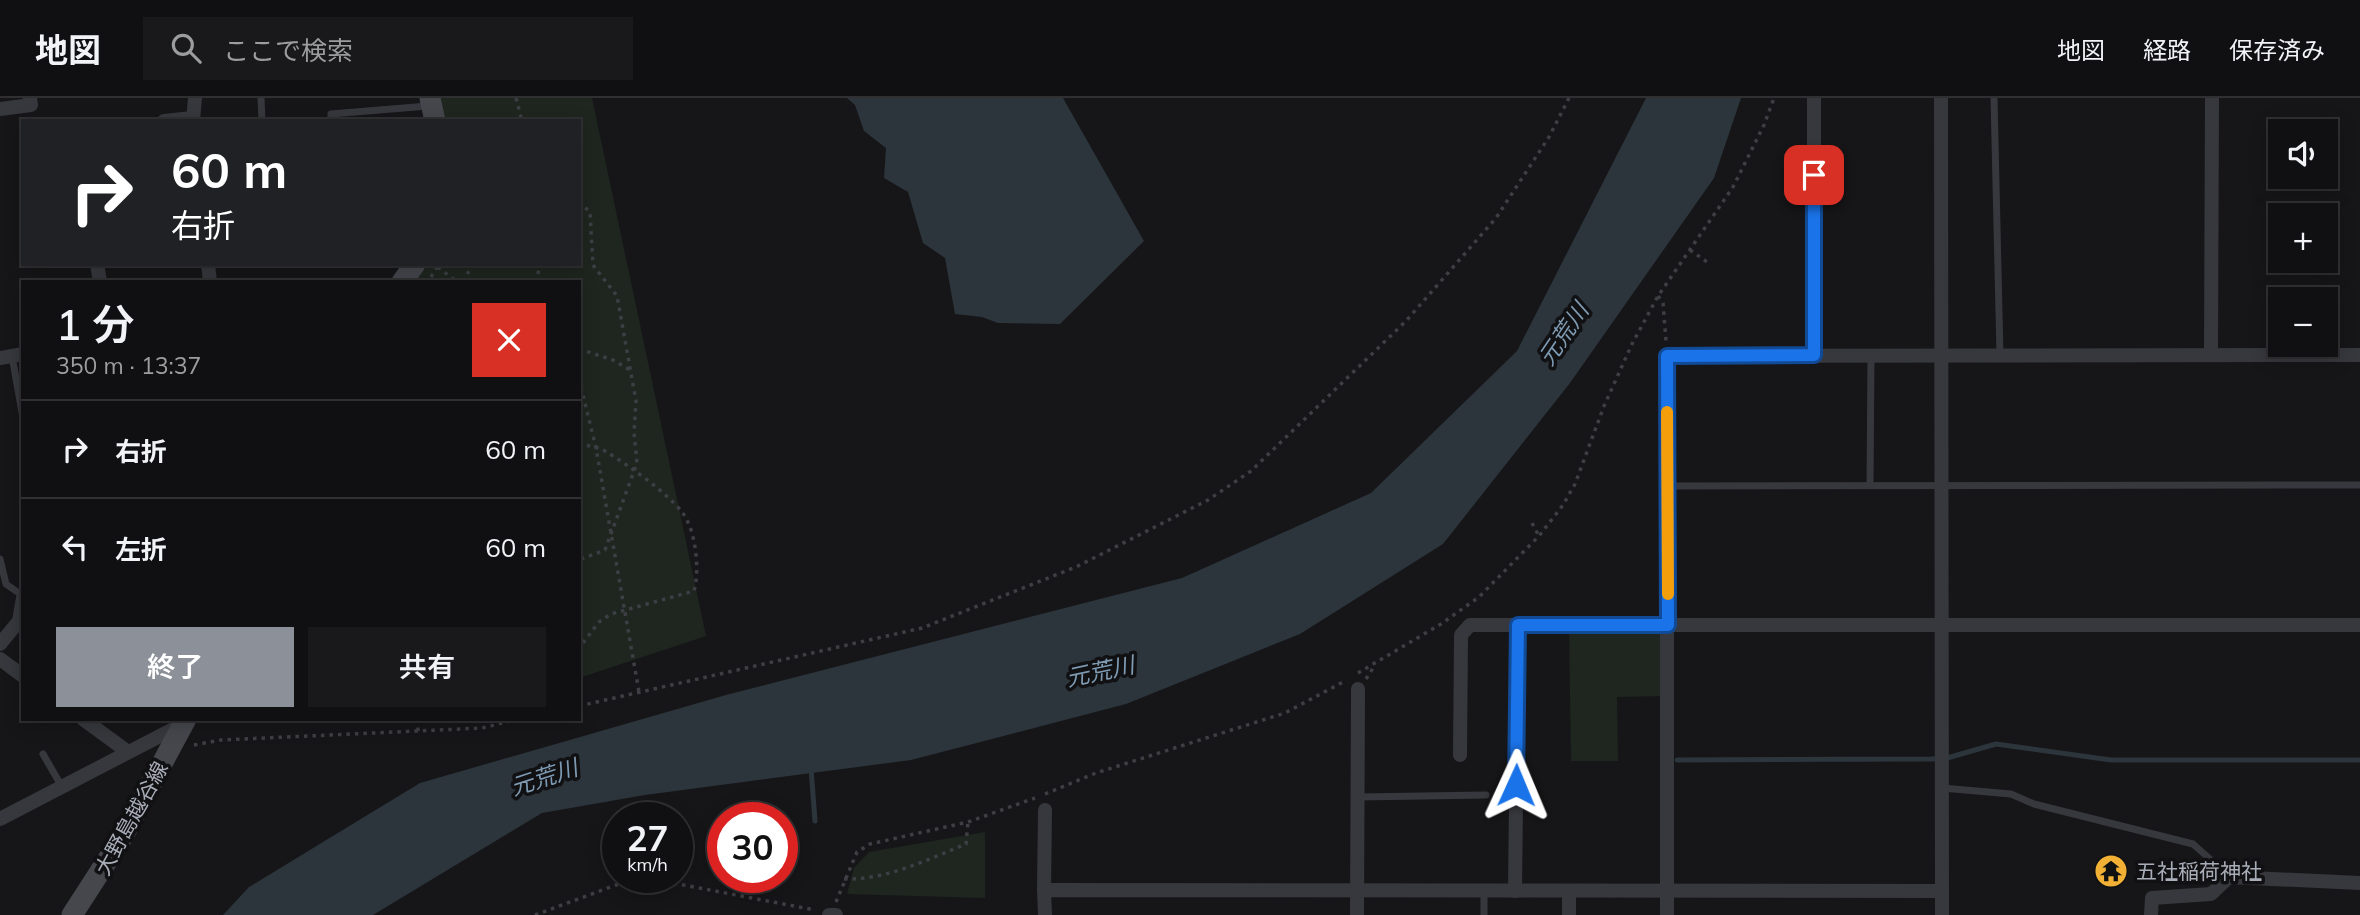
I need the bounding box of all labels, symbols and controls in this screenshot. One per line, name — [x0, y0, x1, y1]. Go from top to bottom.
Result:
search box — [143, 17, 633, 80]
text: 地図 — [35, 29, 101, 70]
icon: search — [167, 29, 205, 67]
text: ここで検索 — [223, 34, 353, 67]
text: 地図 — [2057, 35, 2105, 65]
text: 経路 — [2143, 35, 2191, 65]
text: 保存済み — [2229, 35, 2325, 65]
map controls — [2268, 119, 2338, 357]
button: sound — [2268, 119, 2338, 189]
text: 60 m — [171, 139, 287, 200]
pin — [1784, 145, 1844, 205]
icon: right — [56, 147, 147, 238]
icon: arrive — [1795, 156, 1833, 194]
button: + — [2268, 203, 2338, 273]
text: 右折 — [171, 205, 235, 245]
button: − — [2268, 287, 2338, 357]
water label: 元荒川 — [1532, 295, 1596, 371]
text: 1 分 — [56, 298, 134, 351]
button: close — [472, 303, 546, 377]
text: 350 m · 13:37 — [56, 351, 201, 380]
icon: right — [56, 430, 94, 468]
text: 60 m — [485, 433, 546, 466]
text: 右折 — [115, 435, 167, 468]
icon: left — [56, 528, 94, 566]
text: 60 m — [485, 531, 546, 564]
text: 左折 — [115, 533, 167, 566]
button: 終了 — [56, 627, 294, 707]
button: 共有 — [308, 627, 546, 707]
water label: 元荒川 — [1063, 649, 1140, 692]
position arrow — [1479, 748, 1553, 822]
water label: 元荒川 — [507, 752, 584, 801]
street label: 大野島越谷線 — [89, 757, 173, 879]
speed limit sign: 30 — [707, 802, 798, 893]
text: 27 — [626, 816, 669, 860]
temple icon: 五社稲荷神社 — [2092, 852, 2130, 890]
text: km/h — [627, 853, 668, 876]
place label: 五社稲荷神社 — [2136, 858, 2262, 884]

